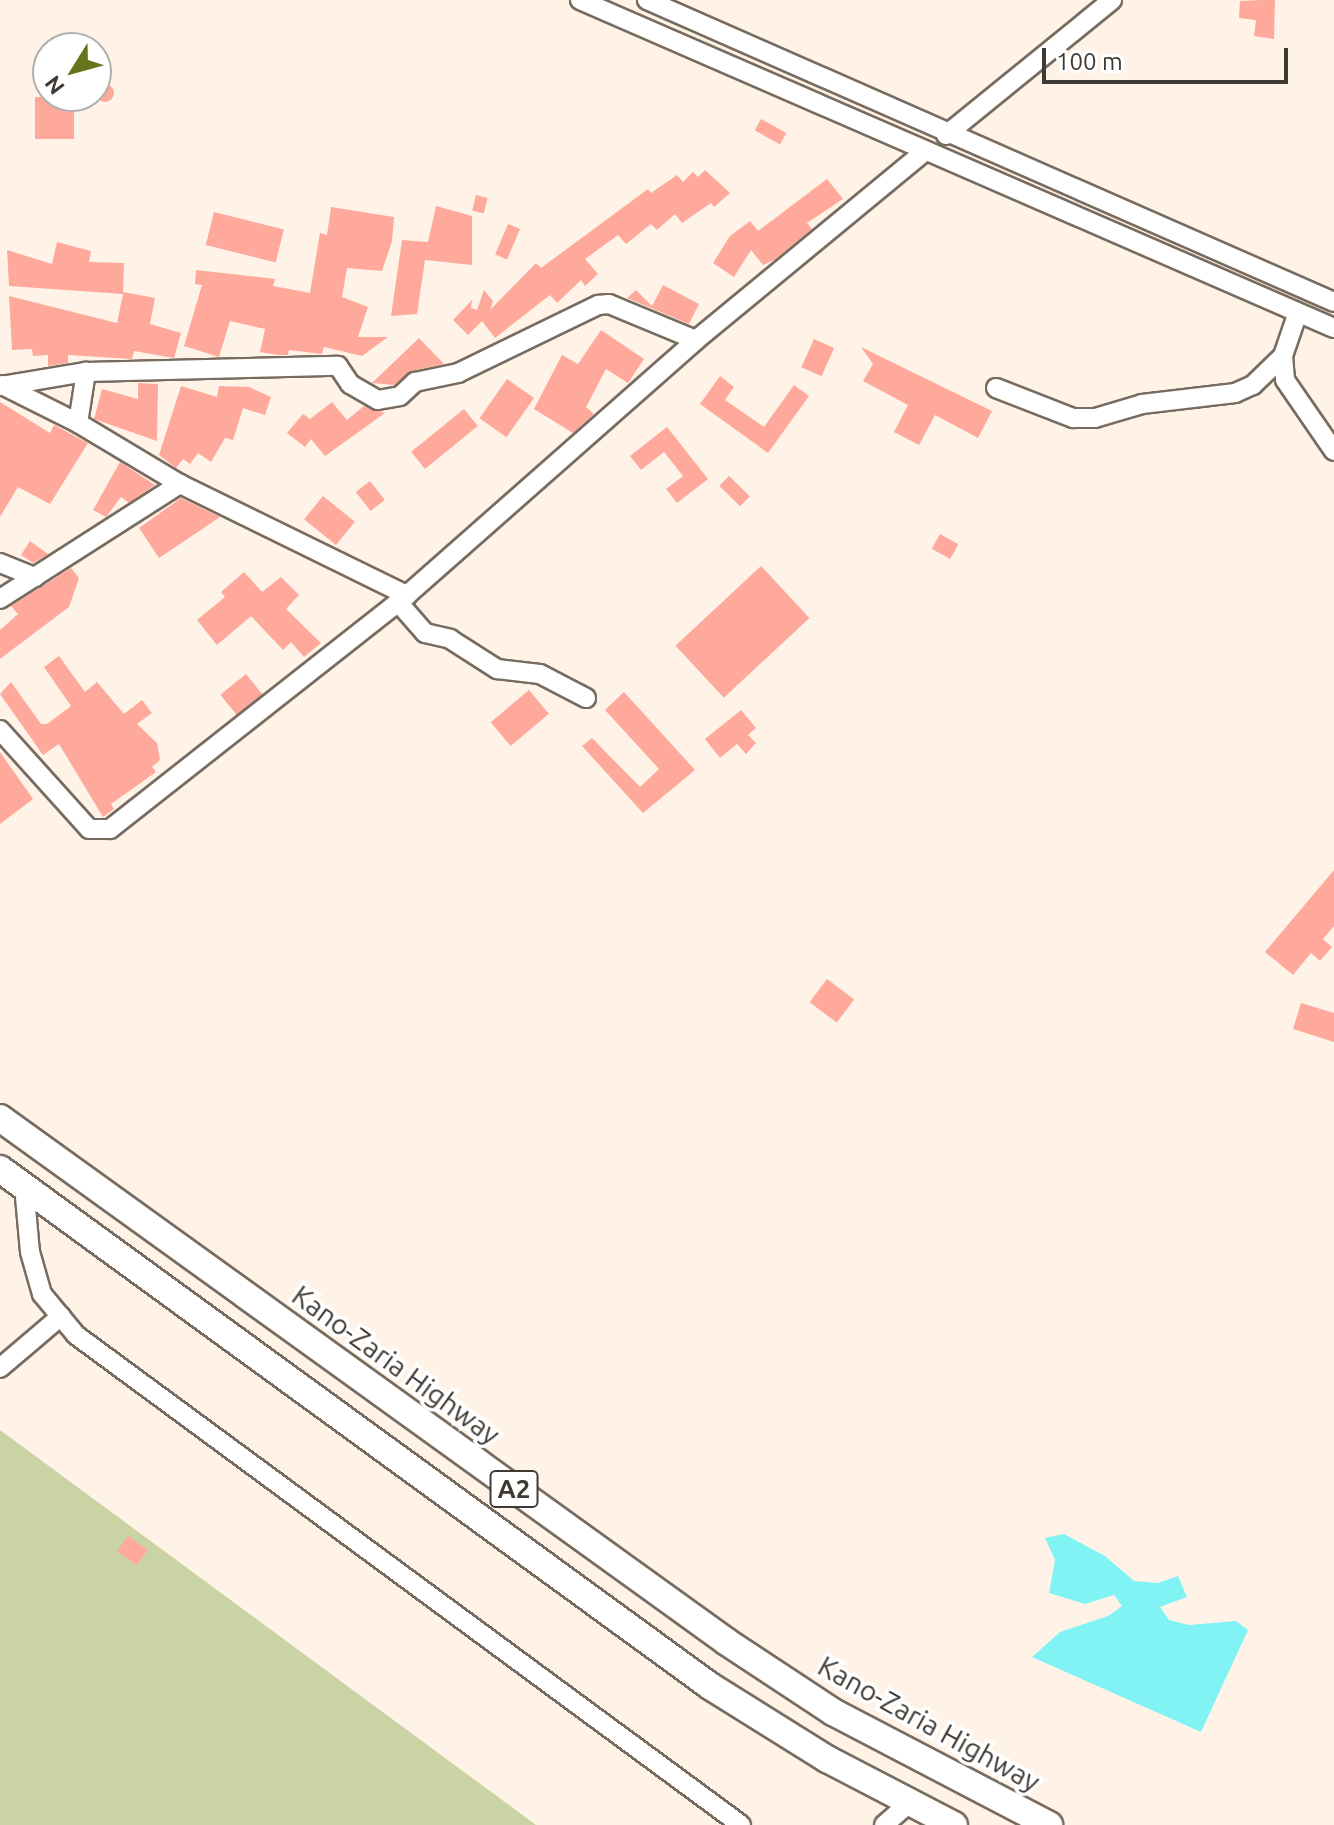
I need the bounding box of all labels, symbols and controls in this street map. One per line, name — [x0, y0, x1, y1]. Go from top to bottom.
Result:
north arrow — [32, 32, 112, 112]
scale bar — [1046, 32, 1292, 82]
text: 100 m — [1056, 48, 1123, 75]
text: N — [39, 71, 69, 100]
street label: Kano-Zaria Highway — [286, 1278, 506, 1452]
road number: A2 — [488, 1467, 540, 1511]
street label: Kano-Zaria Highway — [812, 1649, 1046, 1799]

